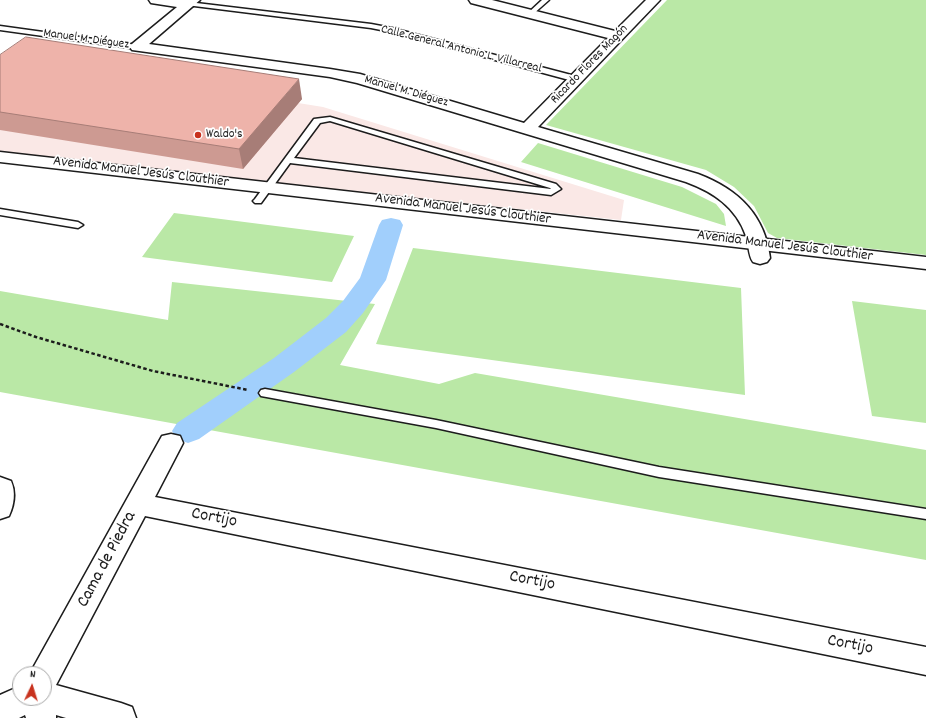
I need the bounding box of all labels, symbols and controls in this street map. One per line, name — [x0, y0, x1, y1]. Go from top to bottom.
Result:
street label: Calle General Antonio L. Villarreal — [379, 22, 543, 78]
street label: Ricardo Flores Magón — [548, 22, 632, 108]
street label: Manuel M. Diéguez — [42, 26, 130, 54]
street label: Manuel M. Diéguez — [362, 73, 450, 111]
place label: Waldo's — [206, 127, 243, 143]
marker: Waldo's — [193, 130, 203, 140]
street label: Avenida Manuel Jesús Clouthier — [52, 153, 230, 193]
street label: Avenida Manuel Jesús Clouthier — [374, 190, 552, 230]
street label: Avenida Manuel Jesús Clouthier — [696, 227, 874, 267]
street label: Cortijo — [189, 504, 239, 534]
street label: Cama de Piedra — [74, 508, 142, 612]
street label: Cortijo — [507, 567, 557, 597]
street label: Cortijo — [825, 631, 875, 661]
north arrow — [12, 666, 52, 706]
text: N — [29, 667, 36, 683]

